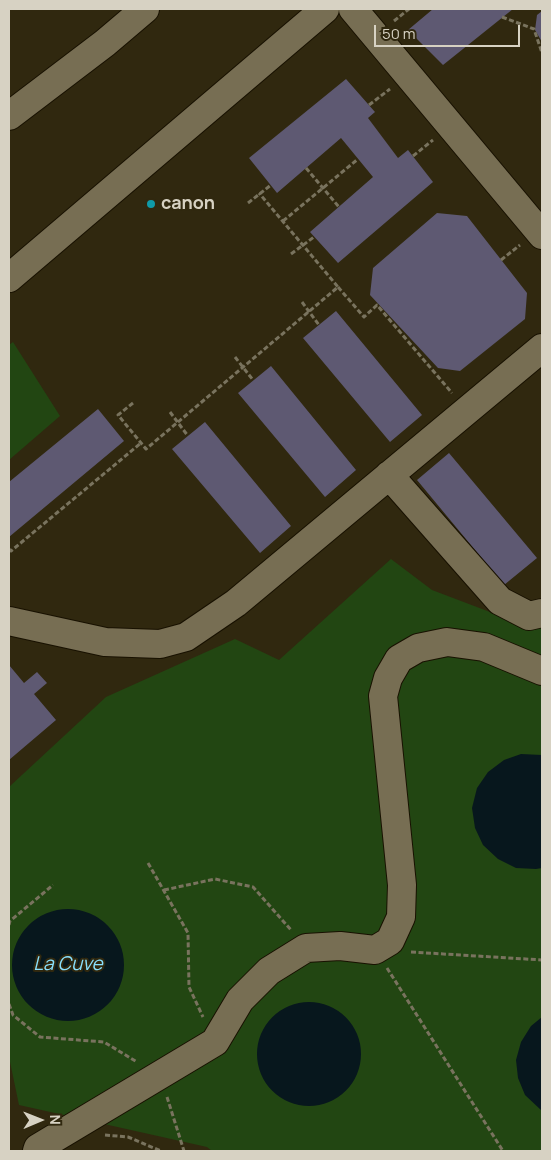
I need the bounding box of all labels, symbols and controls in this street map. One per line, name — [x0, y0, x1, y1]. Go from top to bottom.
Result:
scale bar — [376, 15, 522, 47]
text: 50 m — [382, 23, 416, 44]
place label: canon — [161, 193, 215, 215]
marker: canon — [145, 198, 157, 210]
water label: La Cuve — [33, 954, 103, 976]
north arrow — [15, 1095, 65, 1145]
text: N — [46, 1115, 65, 1125]

